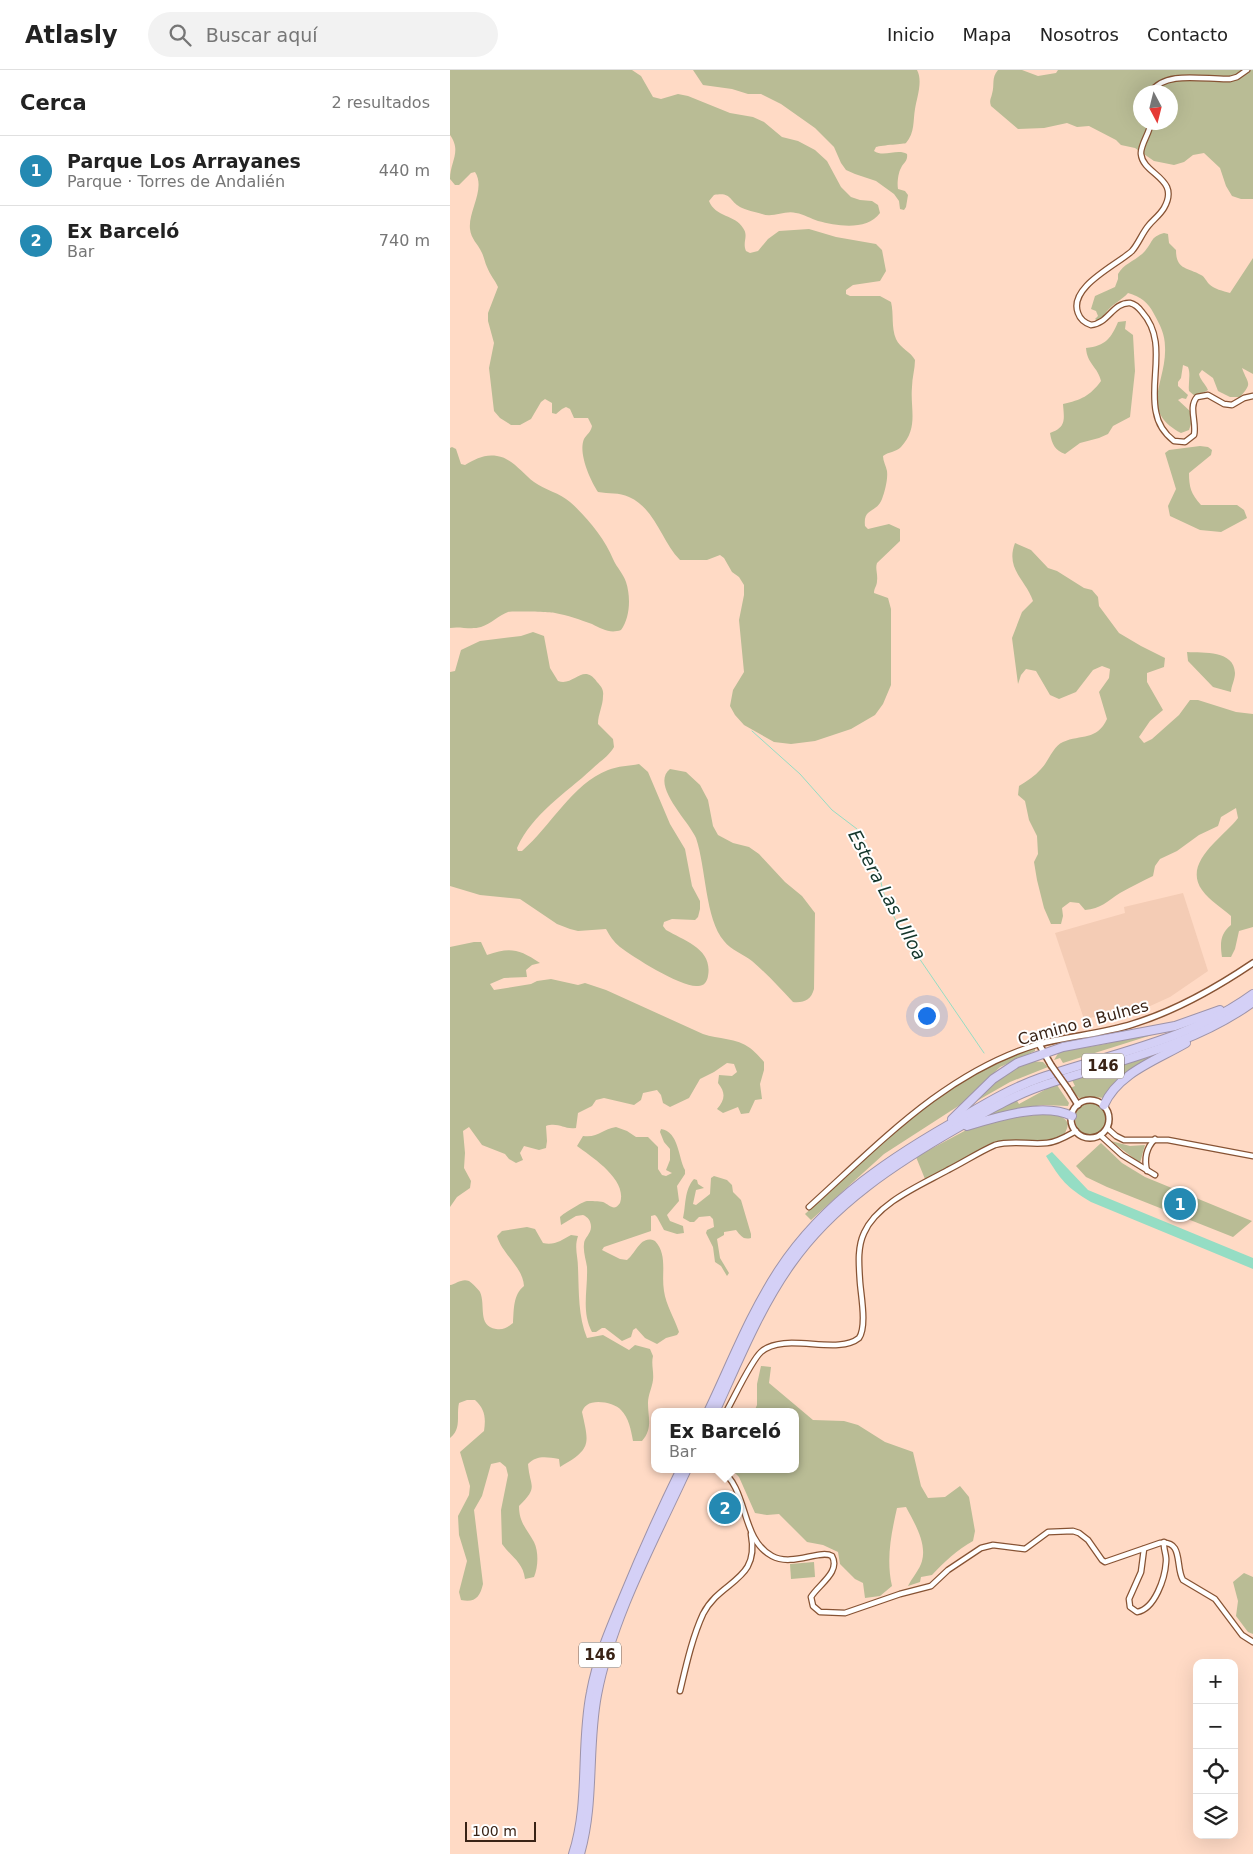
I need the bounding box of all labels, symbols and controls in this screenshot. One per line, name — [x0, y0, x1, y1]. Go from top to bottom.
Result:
search box — [148, 12, 498, 57]
text: Atlasly — [25, 21, 118, 49]
icon: search — [166, 21, 194, 49]
text: Buscar aquí — [206, 24, 318, 46]
text: Inicio — [887, 24, 935, 45]
text: Mapa — [963, 24, 1012, 45]
text: Nosotros — [1040, 24, 1119, 45]
text: Contacto — [1147, 24, 1228, 45]
north arrow — [1133, 85, 1178, 130]
text: Cerca — [20, 91, 87, 115]
text: 2 resultados — [331, 93, 430, 112]
text: Parque Los Arrayanes — [67, 150, 301, 172]
text: 1 — [30, 161, 42, 180]
text: 440 m — [379, 161, 430, 180]
text: Parque · Torres de Andalién — [67, 172, 285, 191]
text: Ex Barceló — [67, 220, 179, 242]
text: 2 — [30, 231, 42, 250]
text: 740 m — [379, 231, 430, 250]
text: Bar — [67, 242, 94, 261]
water label: Estera Las Ulloa — [844, 826, 931, 963]
street label: Camino a Bulnes — [1016, 996, 1151, 1049]
your location — [914, 1003, 940, 1029]
road number: 146 — [1082, 1054, 1124, 1078]
pin: 1 — [1164, 1185, 1196, 1223]
popup — [651, 1408, 799, 1473]
text: Ex Barceló — [669, 1420, 781, 1442]
text: Bar — [669, 1442, 696, 1461]
pin: 2 — [709, 1489, 741, 1527]
road number: 146 — [579, 1642, 621, 1668]
map controls — [1193, 1659, 1238, 1839]
button: + — [1193, 1659, 1238, 1704]
button: − — [1193, 1704, 1238, 1749]
button: locate — [1193, 1749, 1238, 1794]
button: layers — [1193, 1794, 1238, 1839]
scale bar — [465, 1819, 536, 1842]
text: 100 m — [472, 1823, 517, 1839]

